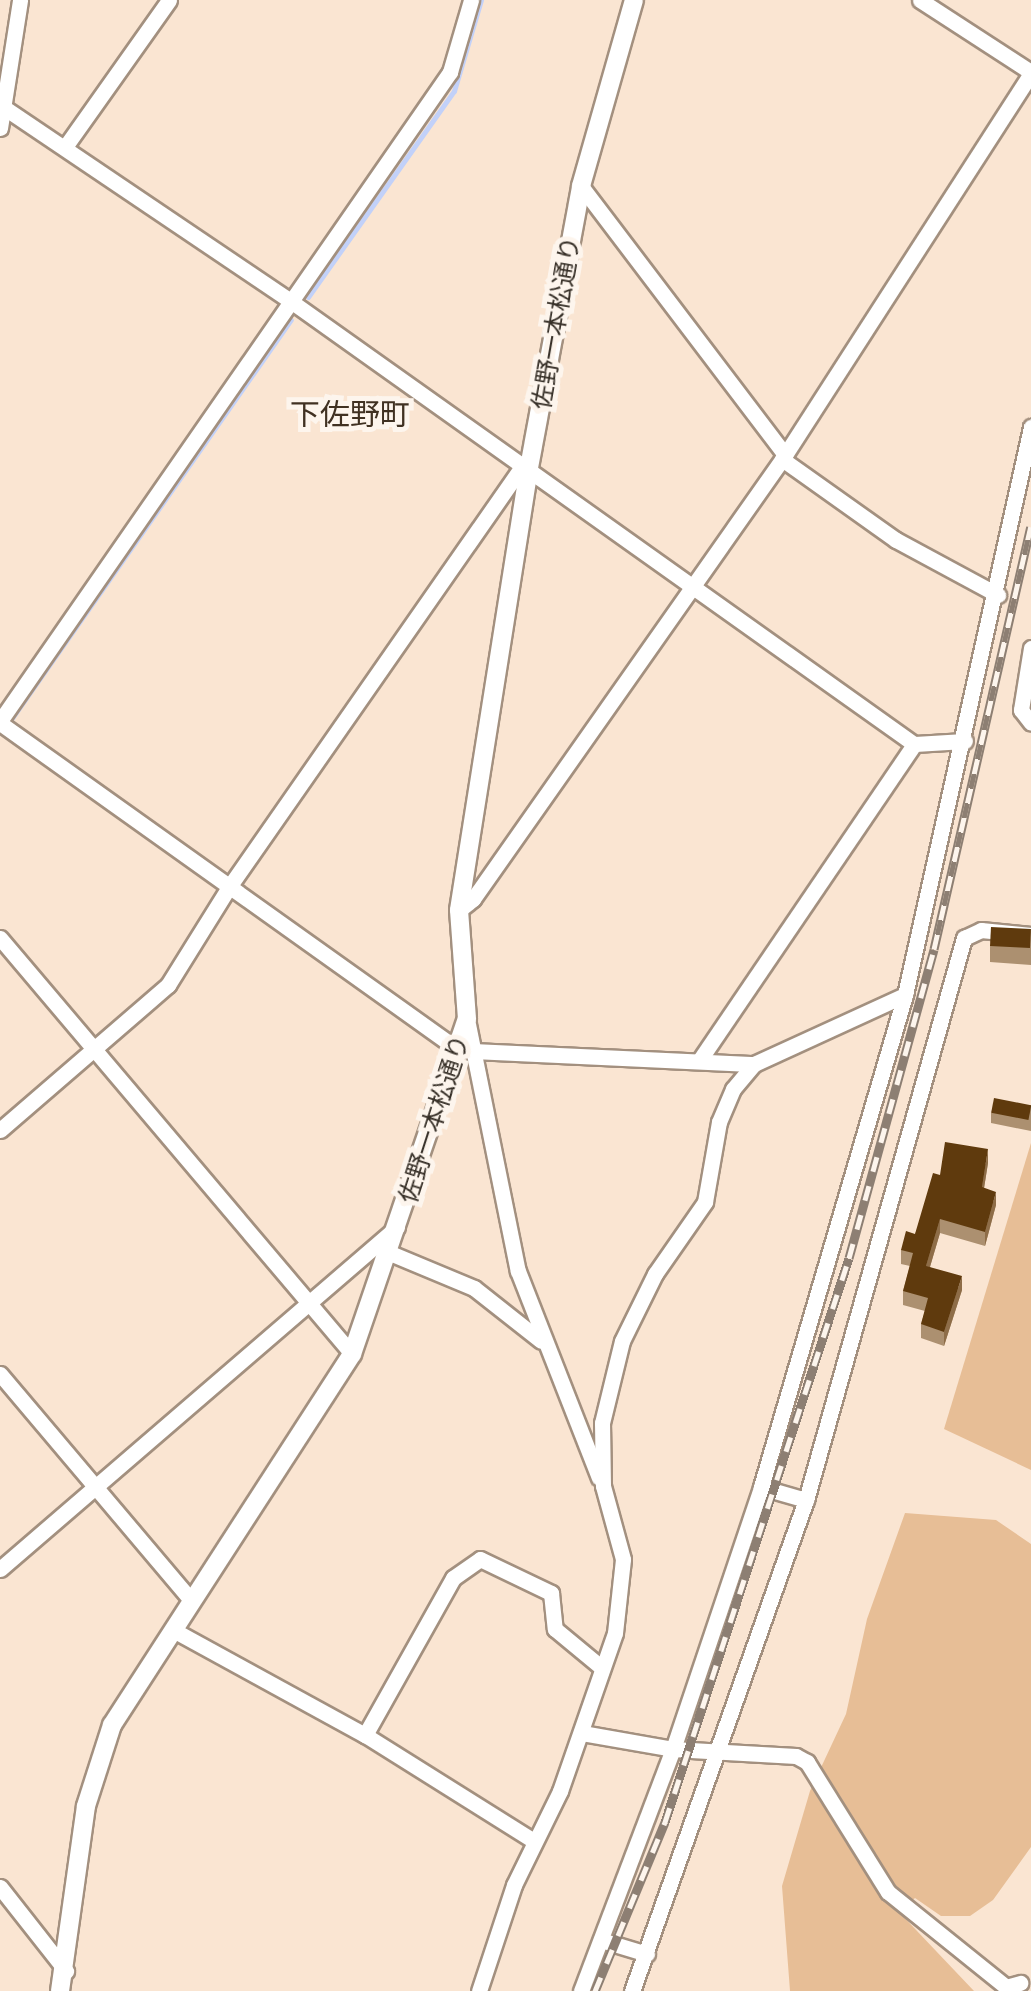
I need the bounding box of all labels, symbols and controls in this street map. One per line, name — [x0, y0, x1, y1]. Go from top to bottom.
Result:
street label: 佐野一本松通り — [526, 234, 586, 412]
district label: 下佐野町 — [290, 396, 410, 432]
street label: 佐野一本松通り — [393, 1031, 475, 1207]

